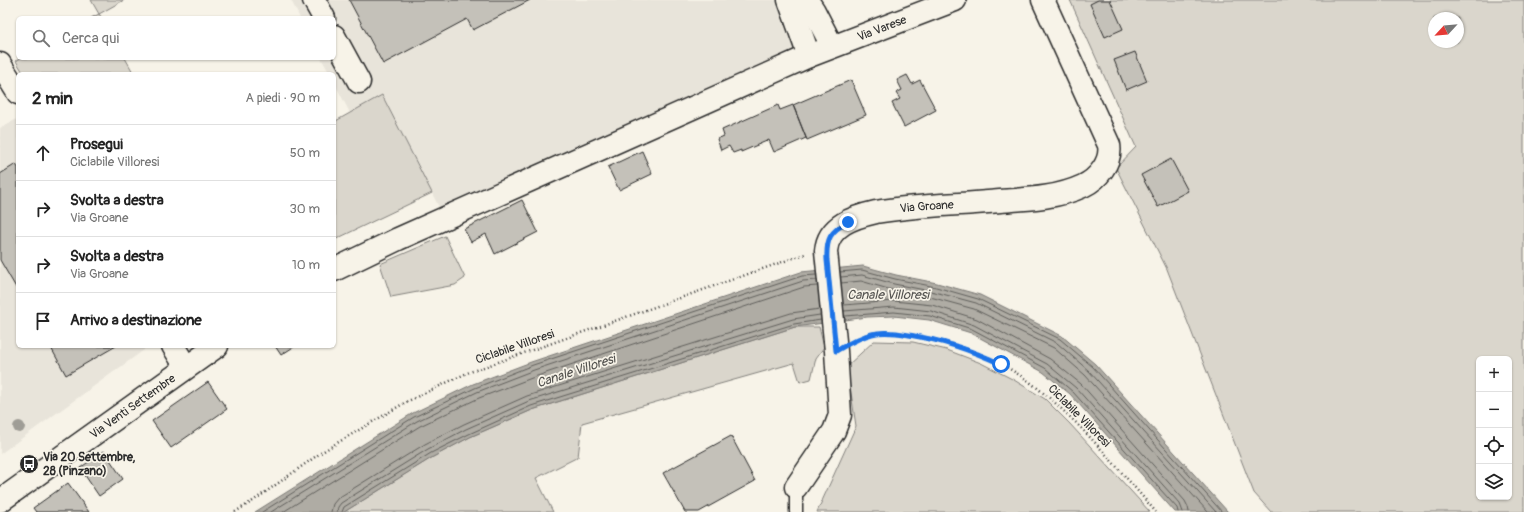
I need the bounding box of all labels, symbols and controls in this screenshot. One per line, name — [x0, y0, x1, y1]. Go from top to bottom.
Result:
street label: Via Varese — [855, 12, 909, 44]
north arrow — [1428, 12, 1464, 48]
search box — [16, 16, 336, 60]
icon: search — [30, 27, 52, 49]
text: Cerca qui — [62, 29, 119, 48]
text: 2 min — [32, 88, 73, 109]
text: A piedi · 90 m — [245, 90, 320, 106]
text: Prosegui — [70, 135, 123, 154]
icon: ahead — [32, 142, 54, 164]
text: 50 m — [290, 145, 320, 161]
text: Ciclabile Villoresi — [70, 154, 159, 170]
text: Svolta a destra — [70, 191, 164, 210]
street label: Via Groane — [899, 197, 954, 216]
icon: right — [32, 198, 54, 220]
text: 30 m — [290, 201, 320, 217]
text: Via Groane — [70, 210, 128, 226]
route end — [839, 213, 857, 231]
text: Svolta a destra — [70, 247, 164, 266]
icon: right — [32, 254, 54, 276]
text: 10 m — [292, 257, 320, 273]
text: Via Groane — [70, 266, 128, 282]
water label: Canale Villoresi — [847, 287, 931, 303]
icon: arrive — [32, 310, 54, 332]
text: Arrivo a destinazione — [70, 311, 202, 330]
street label: Ciclabile Villoresi — [474, 326, 556, 368]
water label: Canale Villoresi — [535, 350, 620, 391]
route start — [992, 355, 1010, 373]
map controls — [1476, 356, 1512, 500]
button: + — [1476, 356, 1512, 392]
street label: Via Venti Settembre — [87, 371, 178, 442]
street label: Ciclabile Villoresi — [1045, 382, 1113, 450]
button: − — [1476, 392, 1512, 428]
button: locate — [1476, 428, 1512, 464]
place label: Via 20 Settembre, 28 (Pinzano) — [43, 450, 135, 479]
bus stop icon: Via 20 Settembre, 28 (Pinzano) — [18, 453, 40, 475]
button: layers — [1476, 464, 1512, 500]

